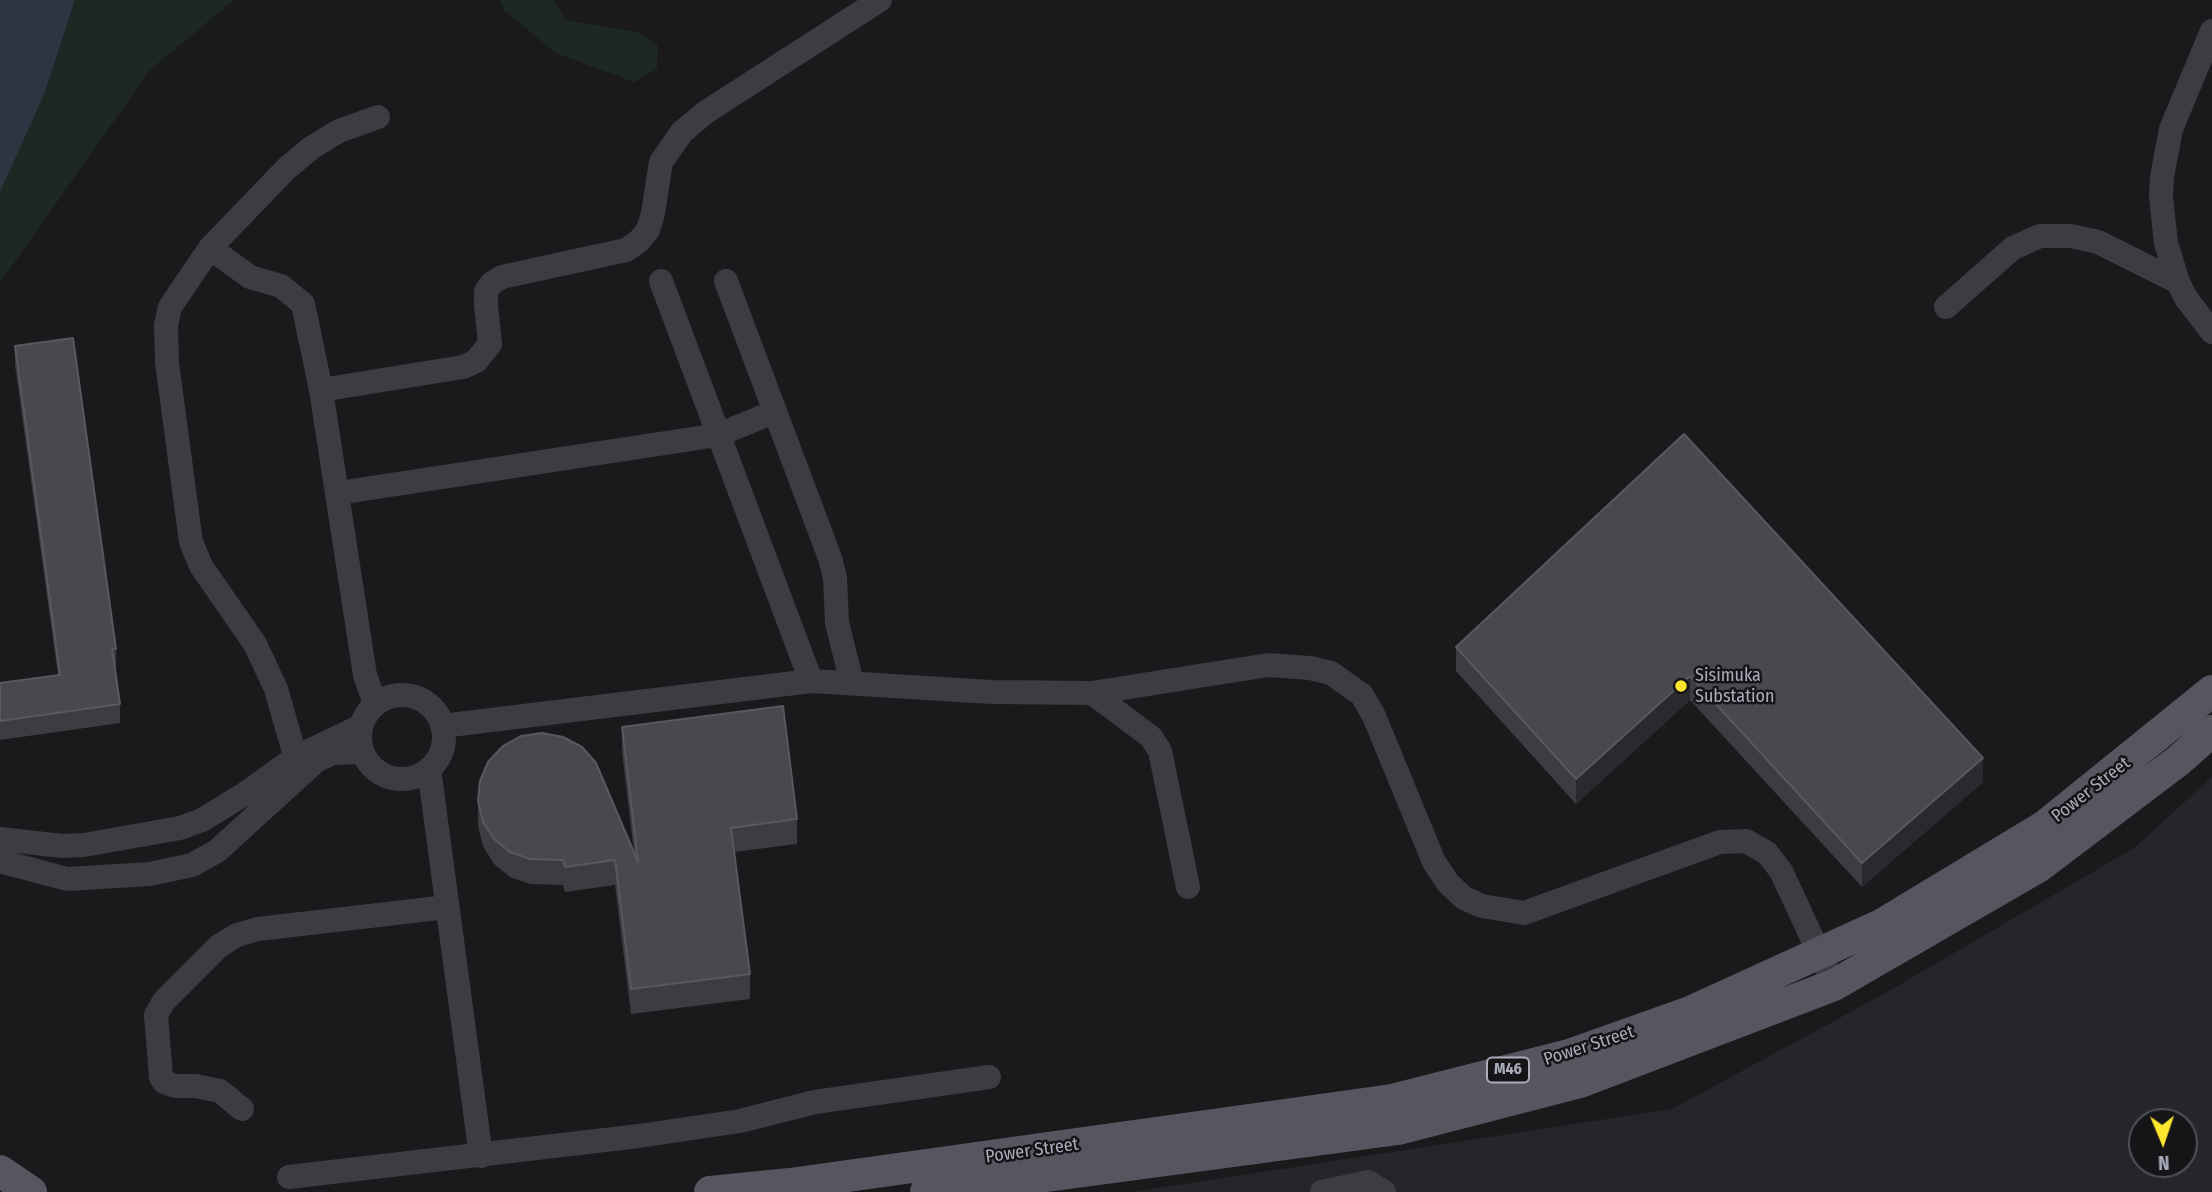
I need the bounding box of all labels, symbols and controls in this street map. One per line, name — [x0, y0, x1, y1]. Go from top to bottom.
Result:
place label: Sisimuka Substation — [1695, 665, 1775, 708]
marker: Sisimuka Substation — [1673, 678, 1689, 694]
street label: Power Street — [2047, 753, 2135, 827]
street label: Power Street — [1541, 1021, 1637, 1071]
road number: M46 — [1487, 1058, 1529, 1082]
north arrow — [2128, 1108, 2198, 1178]
street label: Power Street — [984, 1134, 1080, 1168]
text: N — [2158, 1151, 2170, 1174]

